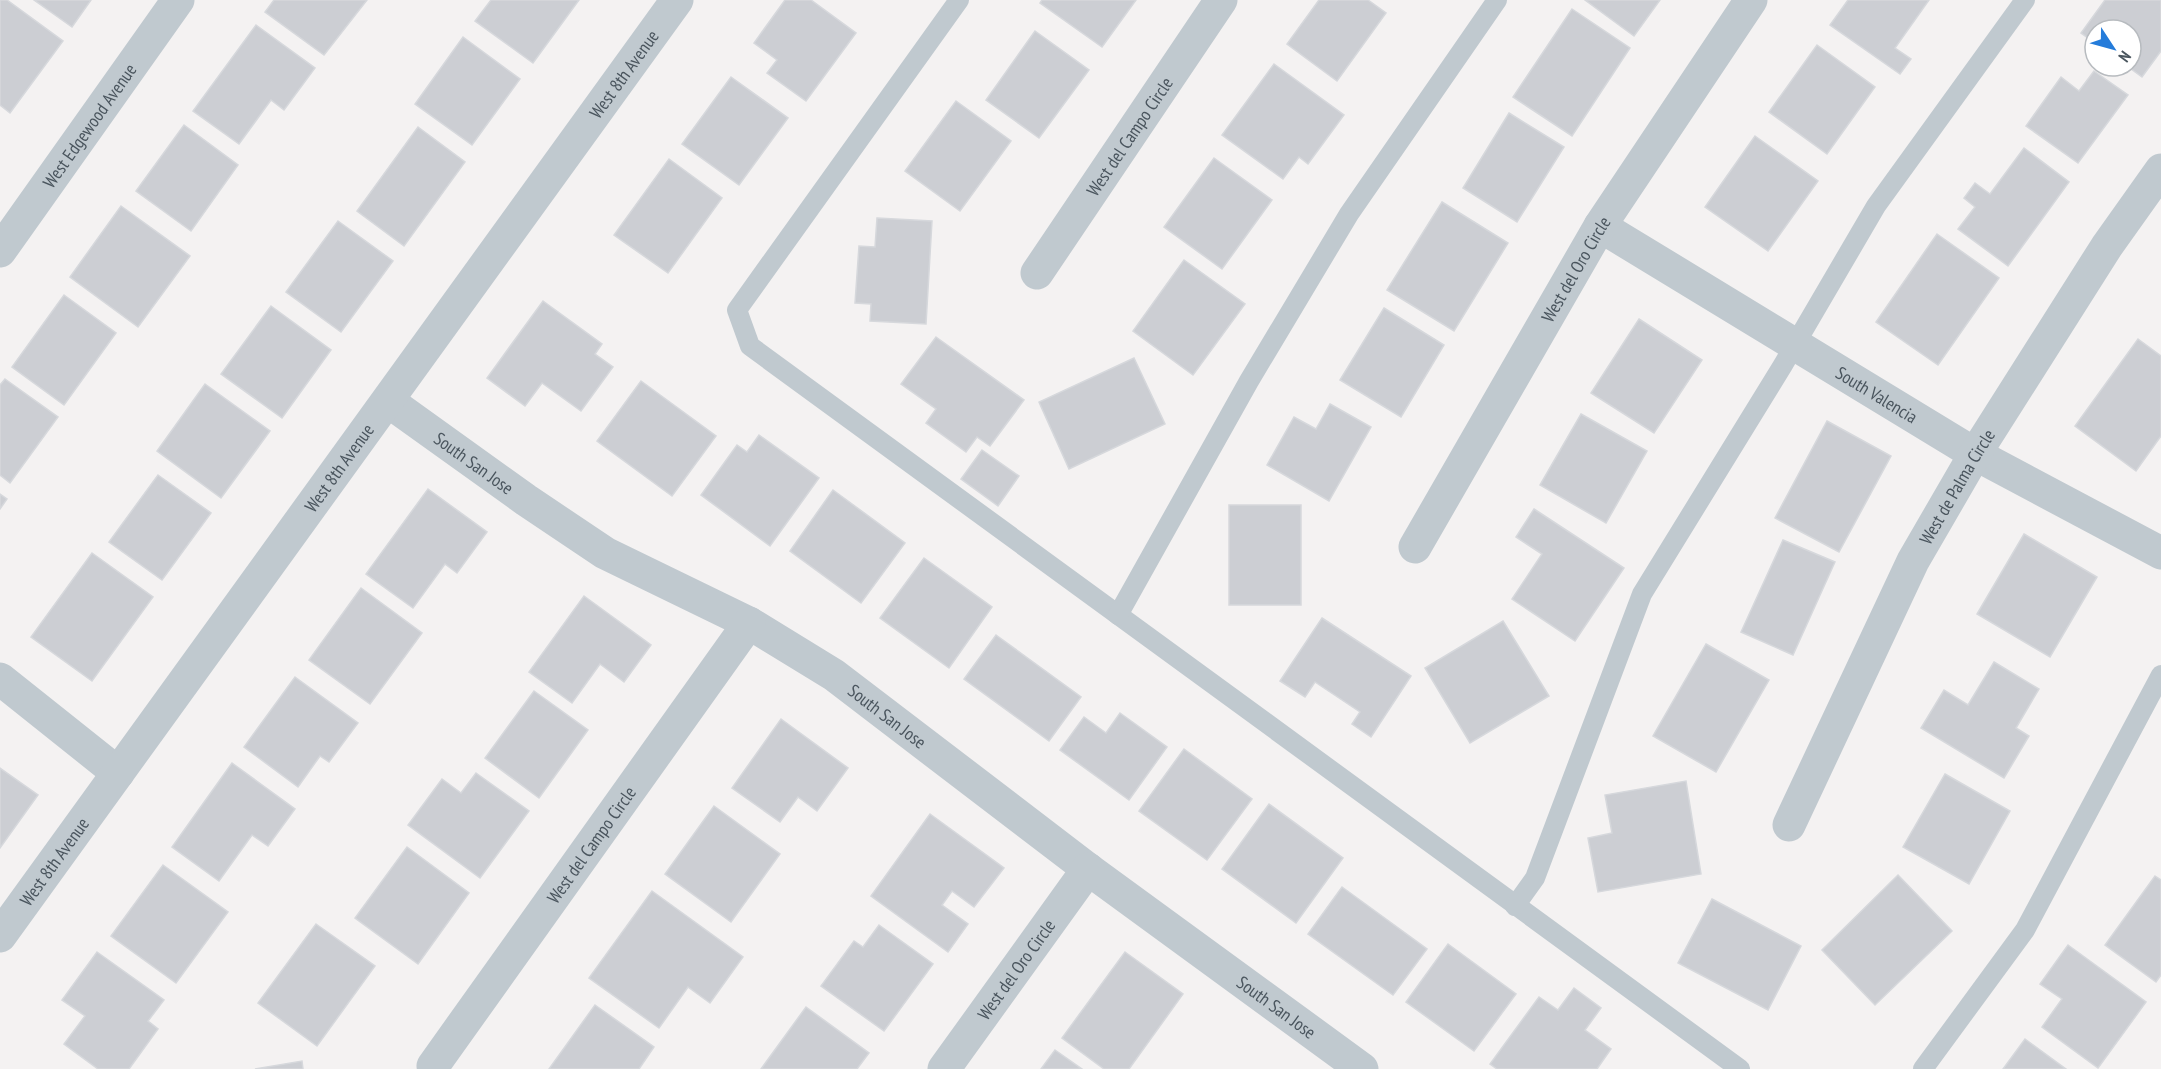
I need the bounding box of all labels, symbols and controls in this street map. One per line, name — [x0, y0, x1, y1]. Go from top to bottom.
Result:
north arrow — [2083, 18, 2143, 78]
street label: West 8th Avenue — [584, 25, 663, 123]
text: N — [2115, 47, 2136, 66]
street label: West Edgewood Avenue — [37, 59, 141, 192]
street label: West del Campo Circle — [1081, 72, 1177, 200]
street label: West del Oro Circle — [1536, 211, 1615, 326]
street label: South Valencia — [1832, 361, 1922, 428]
street label: West 8th Avenue — [299, 419, 378, 516]
street label: West de Palma Circle — [1914, 425, 1999, 548]
street label: South San Jose — [430, 427, 518, 499]
street label: South San Jose — [844, 679, 931, 753]
street label: West del Campo Circle — [541, 781, 641, 908]
street label: West 8th Avenue — [14, 813, 94, 910]
street label: West del Oro Circle — [972, 914, 1060, 1024]
street label: South San Jose — [1233, 970, 1321, 1043]

